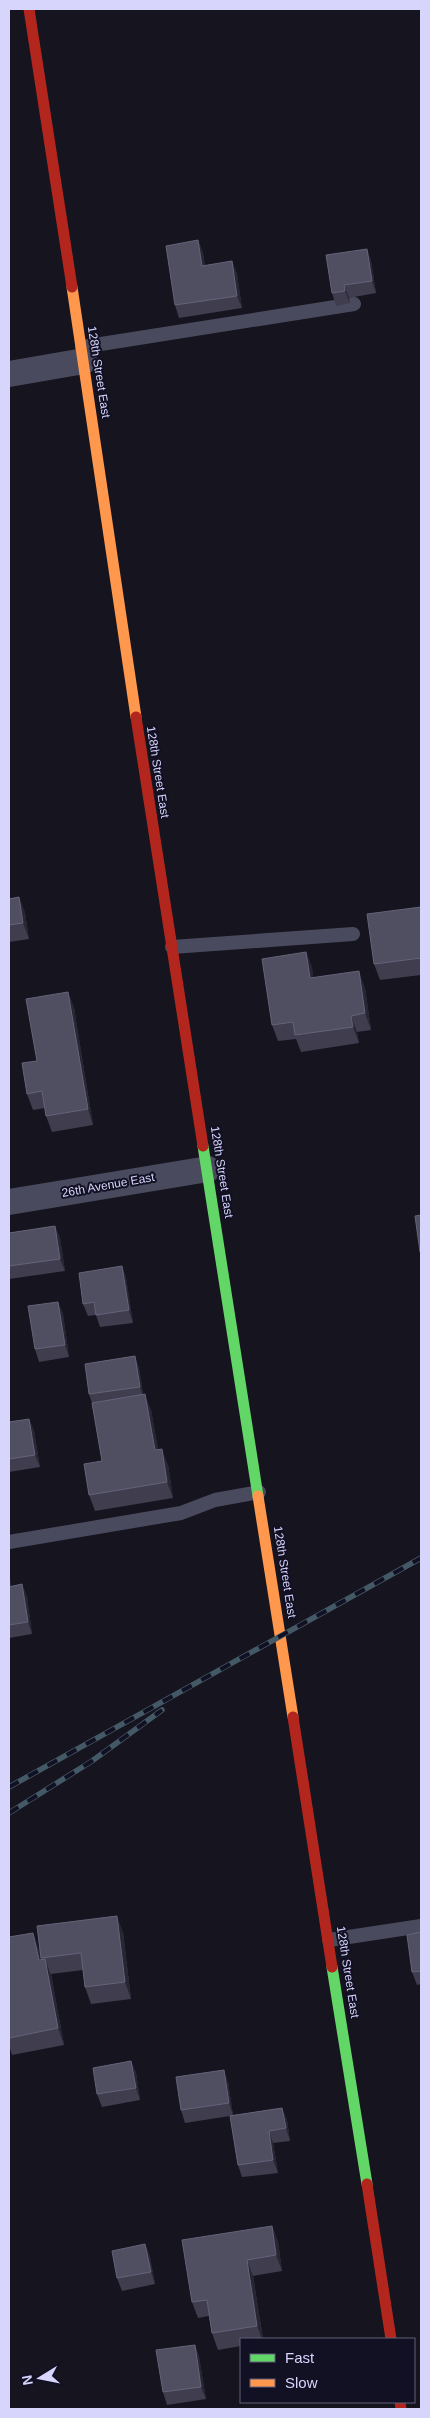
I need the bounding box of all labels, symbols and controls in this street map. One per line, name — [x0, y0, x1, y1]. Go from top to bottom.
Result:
street label: 128th Street East — [85, 325, 113, 420]
street label: 128th Street East — [144, 725, 172, 820]
street label: 128th Street East — [208, 1125, 236, 1220]
street label: 26th Avenue East — [61, 1170, 156, 1200]
street label: 128th Street East — [271, 1525, 299, 1620]
street label: 128th Street East — [334, 1925, 362, 2020]
legend — [240, 2338, 415, 2403]
text: Fast — [285, 2349, 315, 2366]
north arrow — [15, 2353, 65, 2403]
text: N — [18, 2374, 36, 2387]
text: Slow — [285, 2374, 318, 2391]

